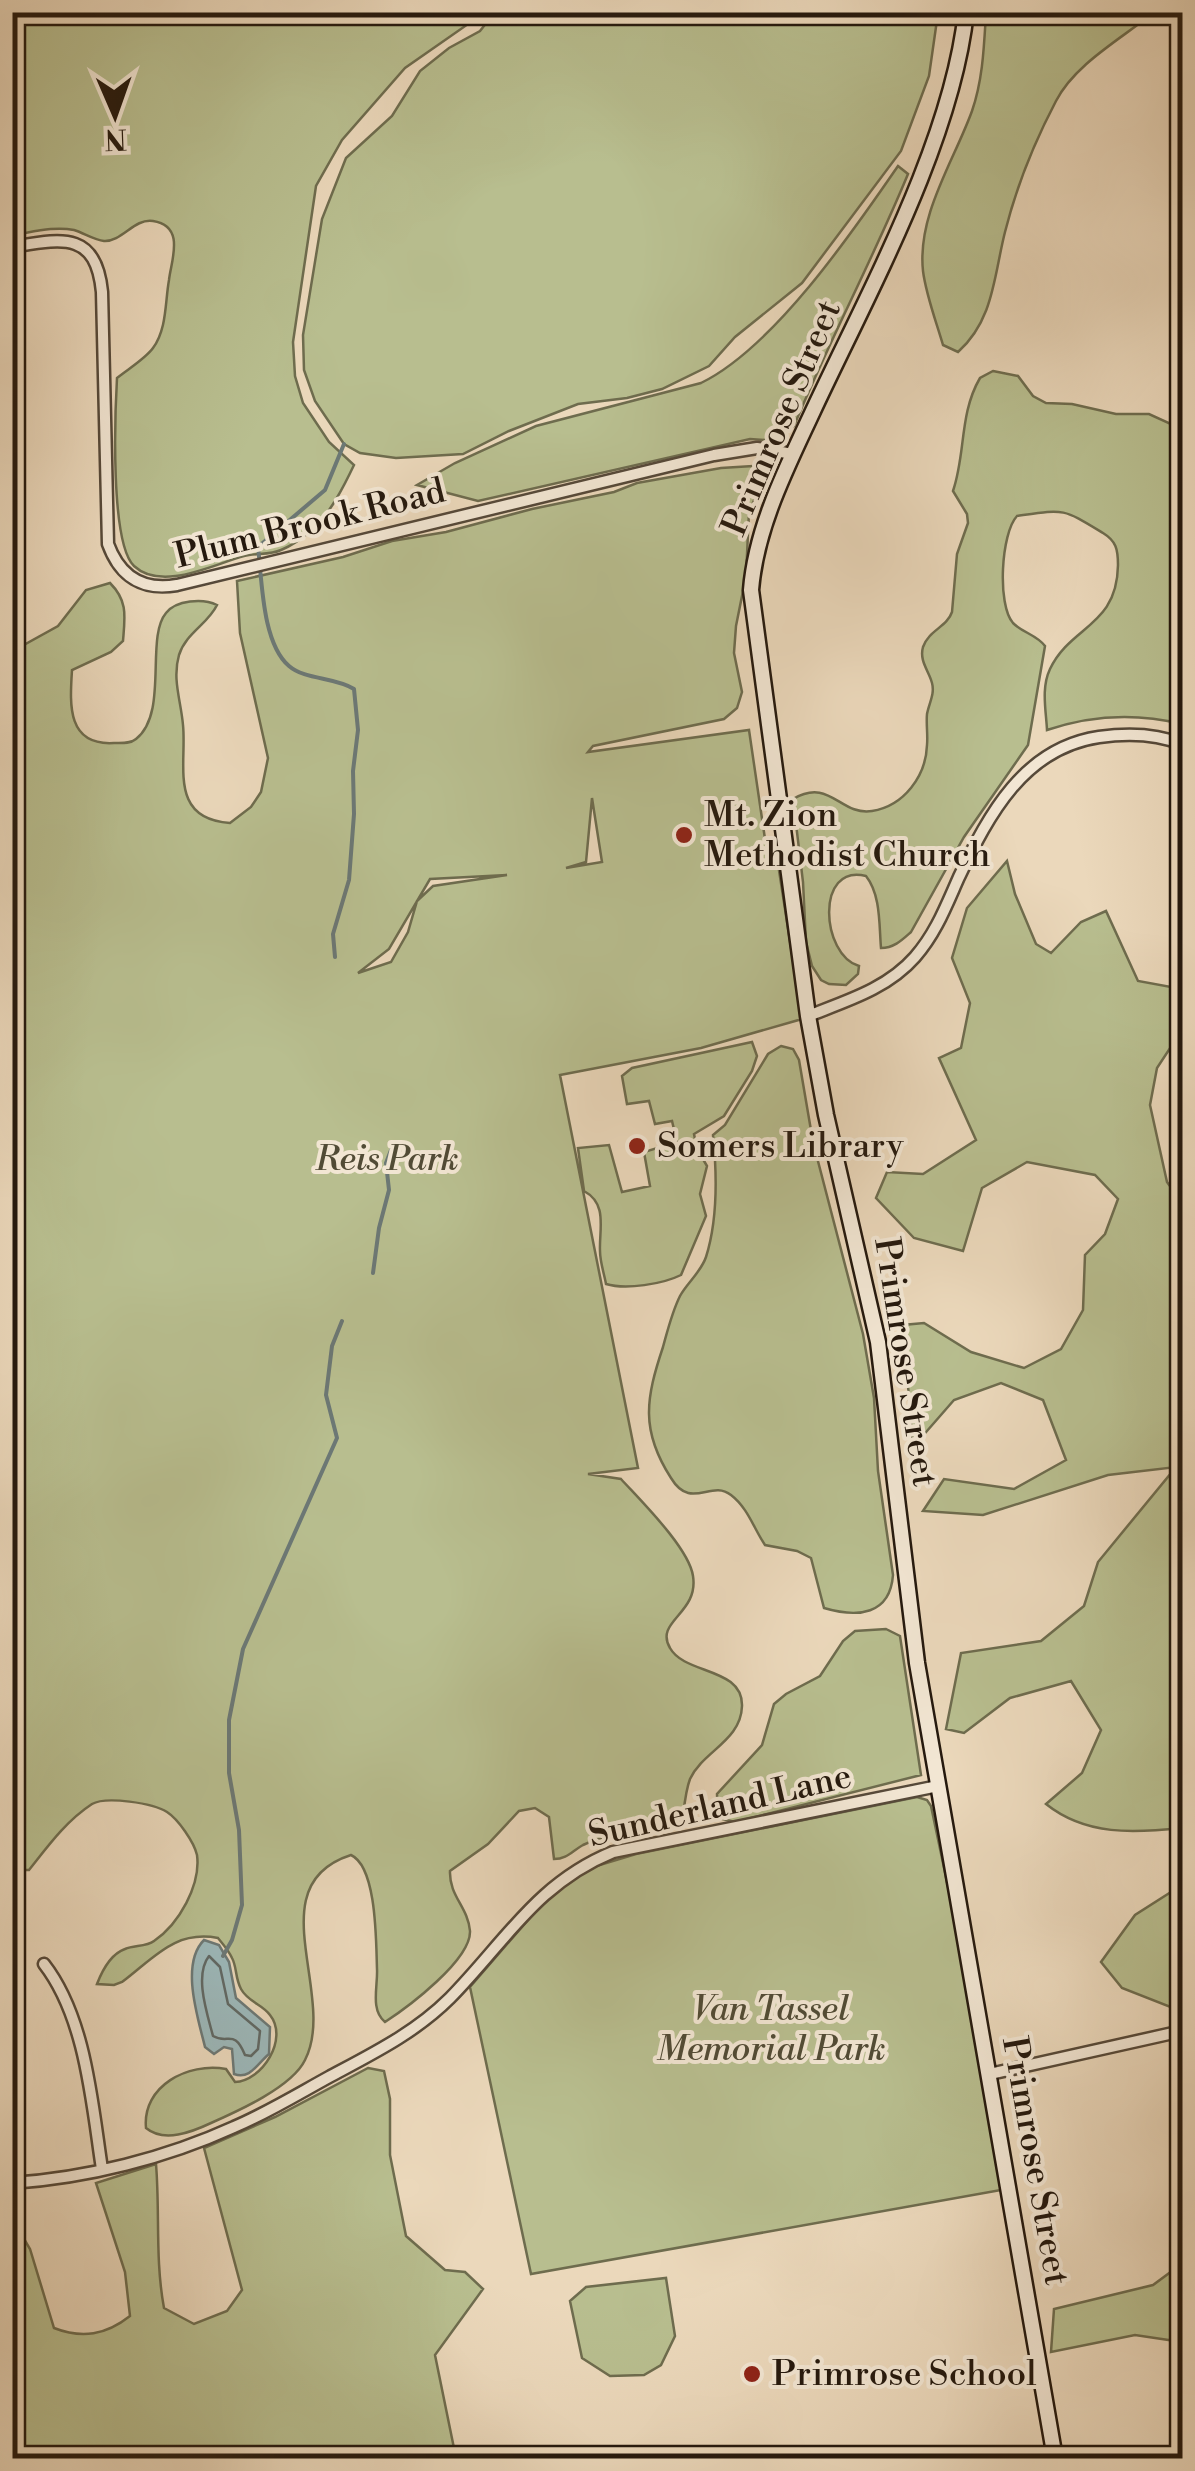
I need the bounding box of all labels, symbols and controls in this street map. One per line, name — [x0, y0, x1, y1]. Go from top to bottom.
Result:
north arrow — [65, 65, 165, 165]
text: N — [104, 121, 128, 156]
street label: Primrose Street — [713, 294, 851, 542]
street label: Plum Brook Road — [170, 470, 450, 578]
place label: Mt. Zion Methodist Church — [704, 794, 991, 877]
marker: Mt. Zion Methodist Church — [673, 824, 695, 846]
place label: Somers Library — [657, 1125, 904, 1168]
marker: Somers Library — [626, 1135, 648, 1157]
park label: Reis Park — [314, 1138, 459, 1181]
street label: Primrose Street — [864, 1234, 946, 1490]
street label: Sunderland Lane — [584, 1755, 856, 1857]
park label: Van Tassel Memorial Park — [656, 1988, 886, 2071]
street label: Primrose Street — [992, 2033, 1078, 2289]
place label: Primrose School — [772, 2353, 1037, 2396]
marker: Primrose School — [741, 2363, 763, 2385]

